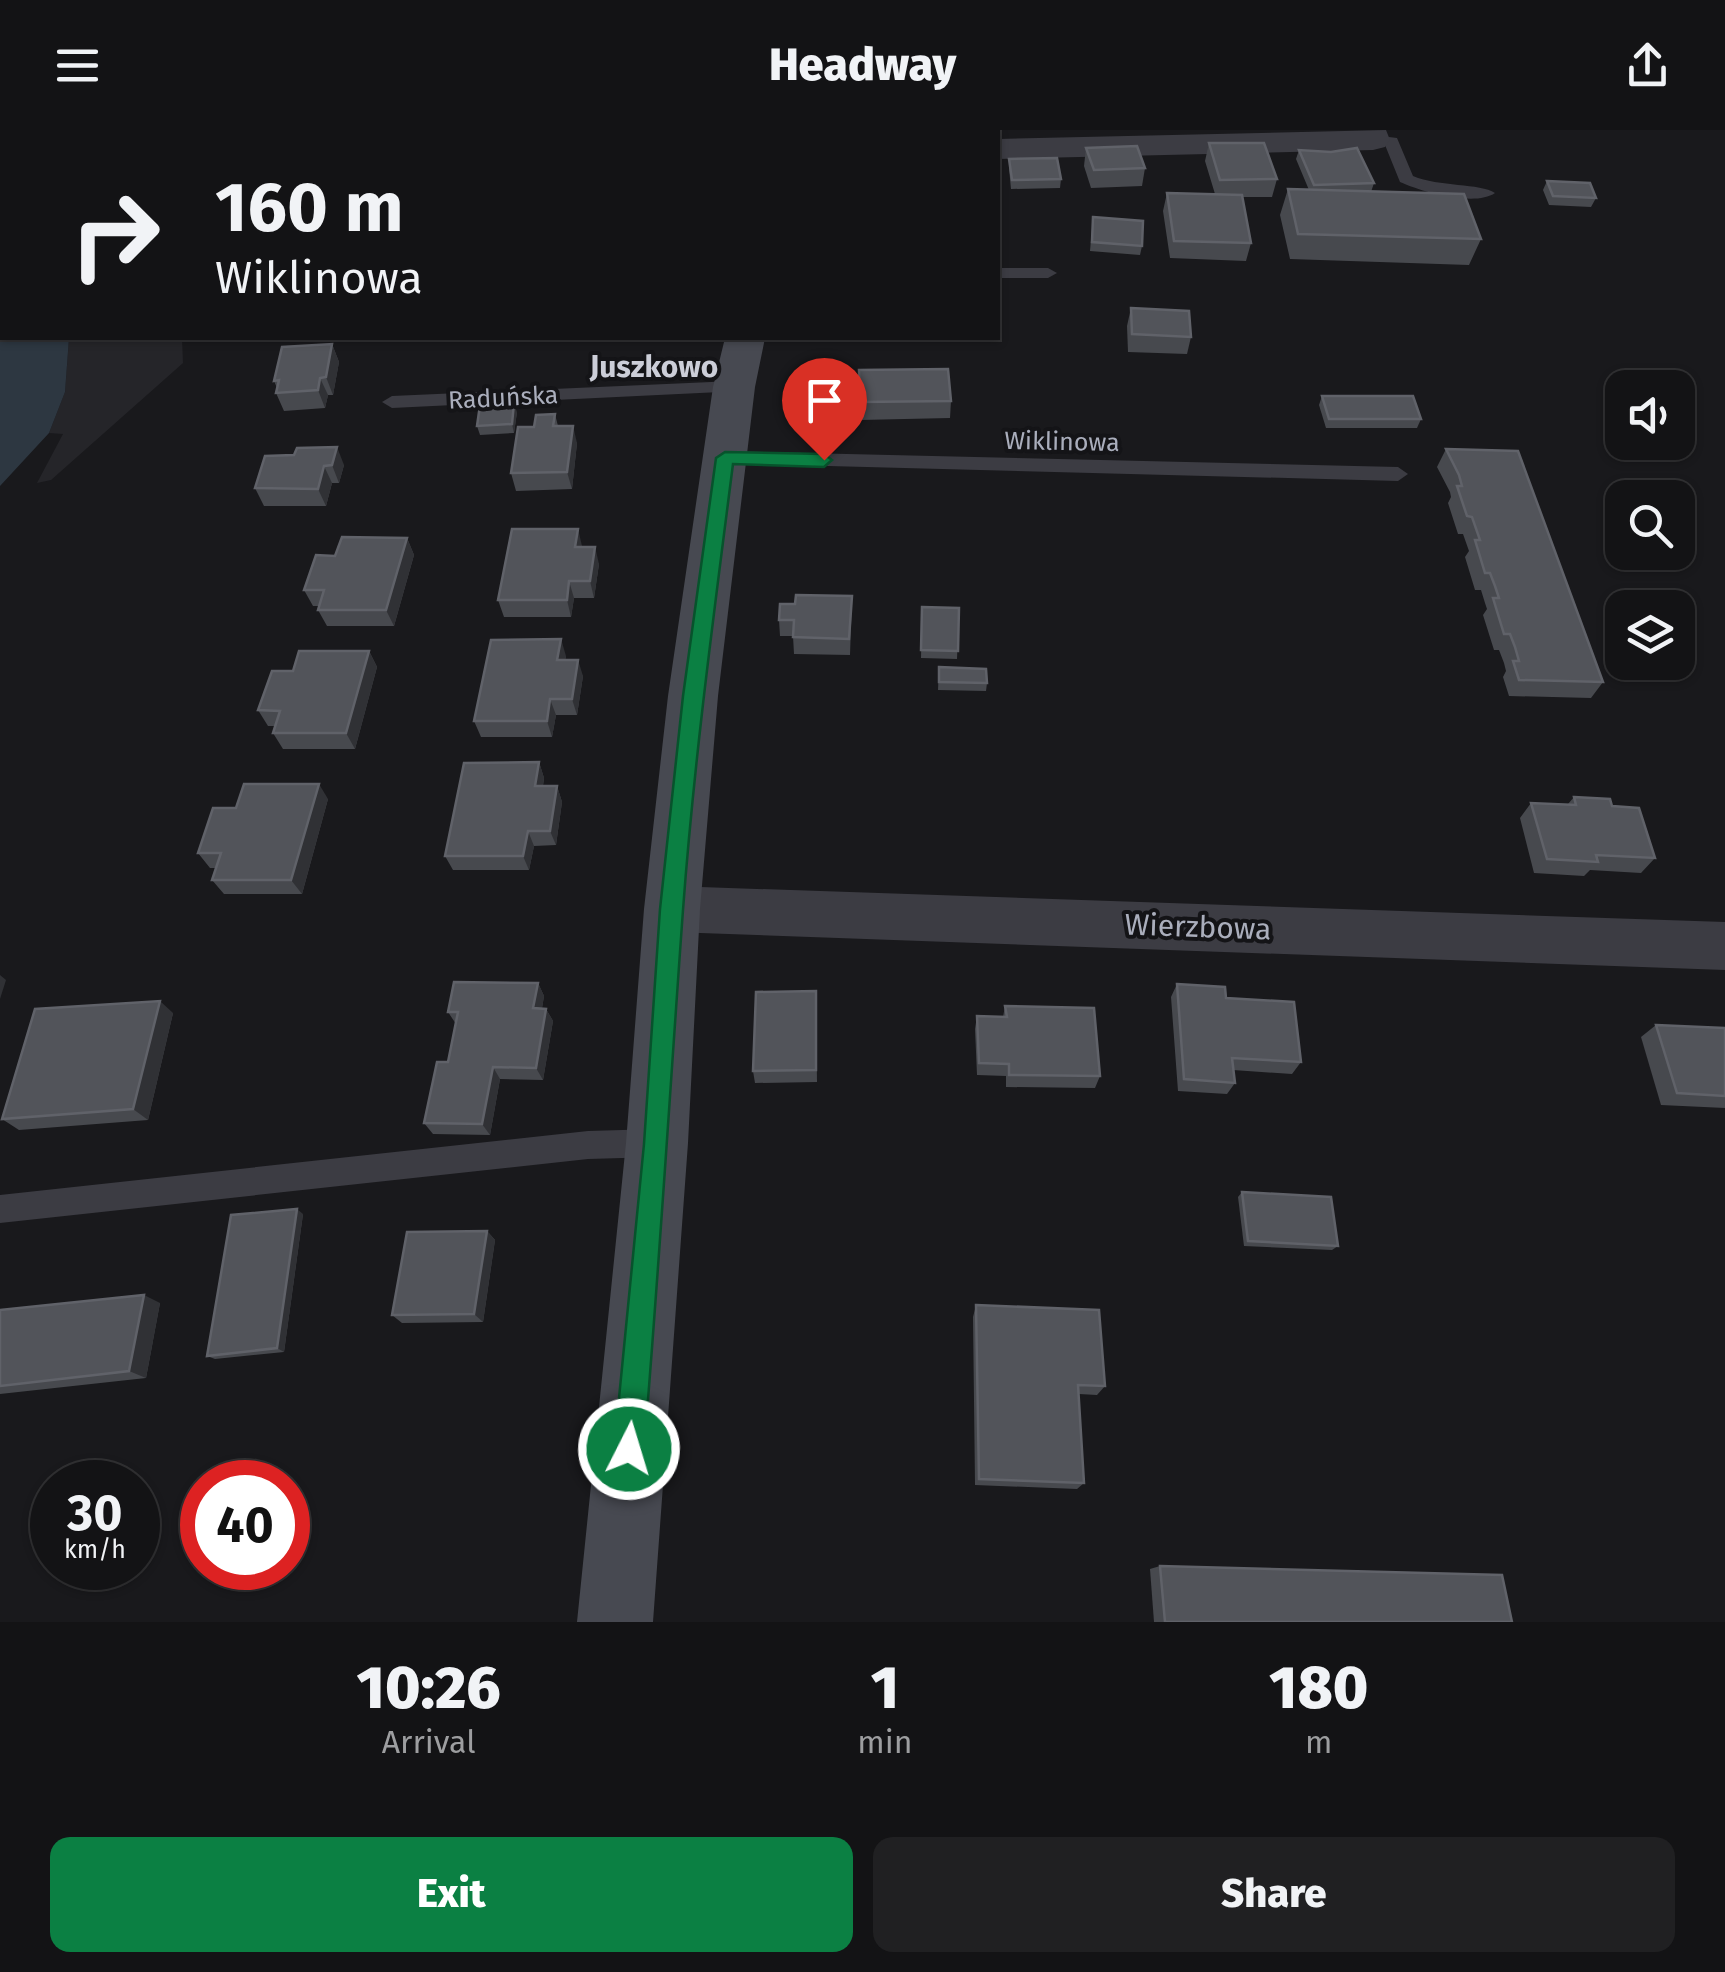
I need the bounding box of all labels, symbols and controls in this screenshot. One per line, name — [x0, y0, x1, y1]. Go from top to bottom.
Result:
icon: menu — [50, 38, 105, 93]
text: Headway — [769, 38, 956, 92]
icon: share — [1620, 38, 1675, 93]
text: 160 m — [215, 166, 404, 250]
icon: right — [50, 170, 180, 300]
text: Wiklinowa — [215, 251, 423, 305]
district label: Juszkowo — [589, 349, 718, 385]
pin — [782, 358, 867, 461]
map controls — [1605, 370, 1695, 680]
button: sound — [1605, 370, 1695, 460]
icon: arrive — [797, 373, 852, 428]
street label: Raduńska — [447, 380, 559, 416]
street label: Wiklinowa — [1004, 426, 1120, 458]
button: search — [1605, 480, 1695, 570]
button: layers — [1605, 590, 1695, 680]
street label: Wierzbowa — [1124, 906, 1272, 948]
position arrow — [577, 1397, 681, 1501]
speed limit sign: 40 — [180, 1460, 310, 1590]
text: 30 — [67, 1483, 123, 1543]
text: km/h — [64, 1535, 126, 1565]
text: 10:26 — [357, 1652, 501, 1724]
text: 1 — [871, 1652, 899, 1724]
text: 180 — [1269, 1652, 1368, 1724]
text: Arrival — [382, 1723, 476, 1761]
text: min — [857, 1723, 912, 1761]
text: m — [1305, 1723, 1332, 1761]
button: Exit — [50, 1837, 853, 1952]
button: Share — [873, 1837, 1675, 1952]

